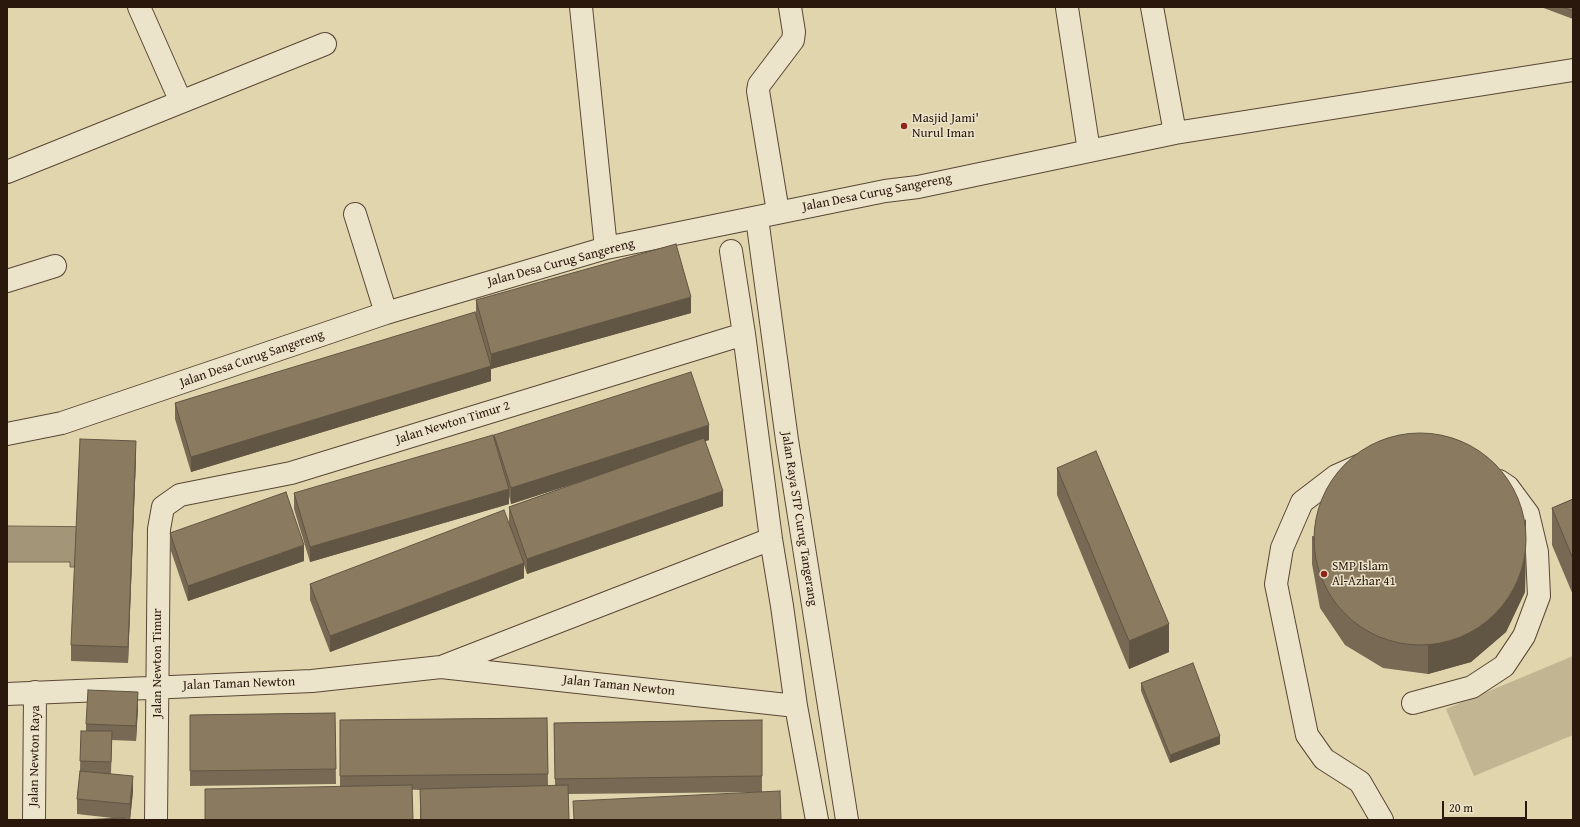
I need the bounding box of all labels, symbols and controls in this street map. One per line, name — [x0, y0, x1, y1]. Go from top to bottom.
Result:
place label: Masjid Jami' Nurul Iman — [912, 111, 979, 142]
marker: Masjid Jami' Nurul Iman — [899, 121, 909, 131]
street label: Jalan Desa Curug Sangereng — [801, 171, 953, 215]
street label: Jalan Desa Curug Sangereng — [486, 236, 636, 290]
street label: Jalan Desa Curug Sangereng — [178, 327, 326, 391]
street label: Jalan Newton Timur 2 — [394, 398, 512, 448]
street label: Jalan Raya STP Curug Tangerang — [778, 431, 820, 607]
place label: SMP Islam Al-Azhar 41 — [1332, 559, 1396, 590]
marker: SMP Islam Al-Azhar 41 — [1319, 569, 1329, 579]
street label: Jalan Newton Timur — [150, 608, 166, 718]
street label: Jalan Taman Newton — [562, 672, 676, 700]
street label: Jalan Taman Newton — [183, 674, 295, 694]
street label: Jalan Newton Raya — [26, 705, 44, 807]
scale bar — [1444, 793, 1529, 819]
text: 20 m — [1449, 799, 1473, 816]

